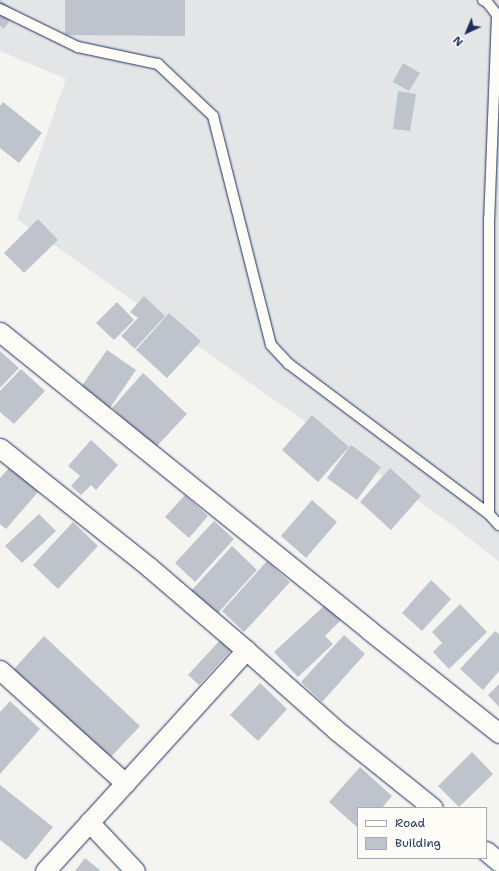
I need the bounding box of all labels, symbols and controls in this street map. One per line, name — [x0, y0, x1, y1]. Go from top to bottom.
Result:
north arrow — [447, 12, 487, 52]
text: N — [450, 33, 467, 49]
legend — [357, 807, 487, 859]
text: Road — [395, 815, 425, 831]
text: Building — [395, 835, 441, 851]

